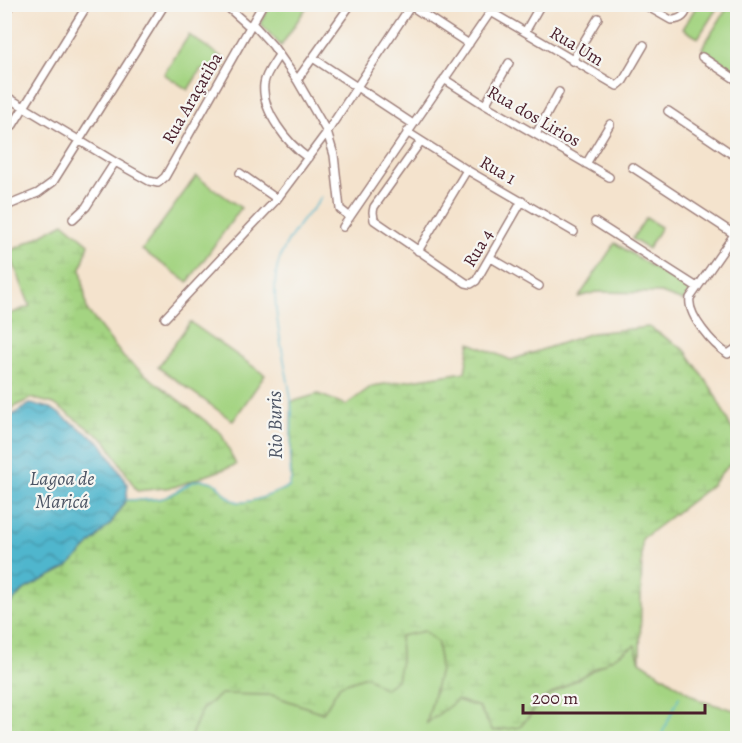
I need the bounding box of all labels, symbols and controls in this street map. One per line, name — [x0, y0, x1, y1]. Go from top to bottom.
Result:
street label: Rua Um — [546, 21, 608, 71]
street label: Rua Araçatiba — [156, 47, 228, 148]
street label: Rua dos Lirios — [483, 80, 585, 152]
street label: Rua 1 — [475, 150, 521, 190]
street label: Rua 4 — [457, 225, 499, 271]
water label: Rio Buris — [261, 390, 289, 459]
water label: Lagoa de Maricá — [30, 465, 94, 515]
scale bar — [523, 677, 704, 715]
text: 200 m — [532, 686, 578, 710]

